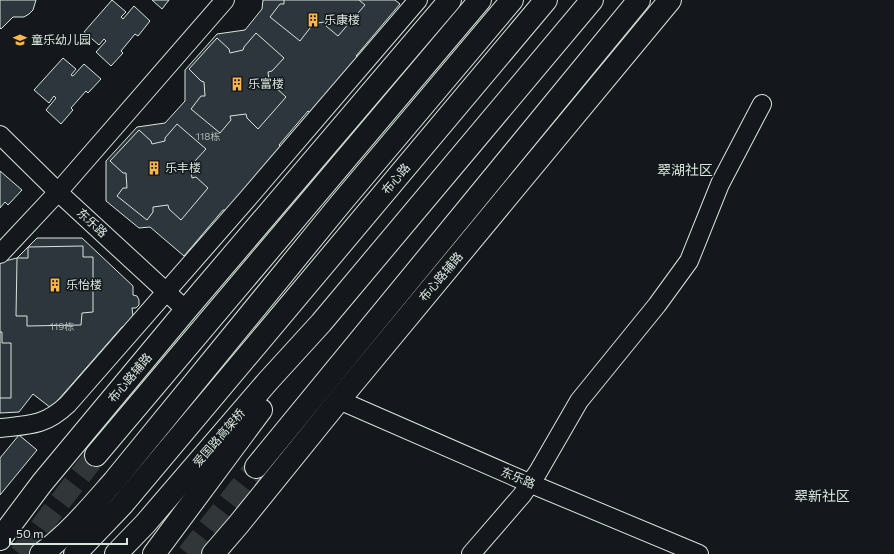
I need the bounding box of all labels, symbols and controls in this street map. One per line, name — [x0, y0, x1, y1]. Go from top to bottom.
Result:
building icon: 乐康楼 — [305, 12, 321, 28]
place label: 乐康楼 — [324, 12, 360, 26]
school or university icon: 童乐幼儿园 — [12, 32, 28, 48]
place label: 童乐幼儿园 — [31, 32, 91, 46]
building icon: 乐富楼 — [229, 76, 245, 92]
place label: 乐富楼 — [248, 76, 284, 90]
house number: 118栋 — [196, 130, 220, 142]
building icon: 乐丰楼 — [146, 160, 162, 176]
place label: 乐丰楼 — [165, 160, 201, 174]
street label: 布心路 — [378, 160, 412, 197]
district label: 翠湖社区 — [657, 161, 713, 178]
street label: 东乐路 — [75, 205, 111, 240]
street label: 布心路辅路 — [416, 249, 465, 304]
building icon: 乐怡楼 — [47, 277, 63, 293]
place label: 乐怡楼 — [66, 277, 102, 291]
house number: 119栋 — [50, 320, 74, 332]
street label: 布心路辅路 — [105, 350, 154, 405]
street label: 爱国路高架桥 — [189, 406, 247, 469]
street label: 东乐路 — [499, 464, 538, 491]
district label: 翠新社区 — [794, 487, 850, 504]
scale bar — [10, 520, 127, 546]
text: 50 m — [16, 526, 44, 540]

